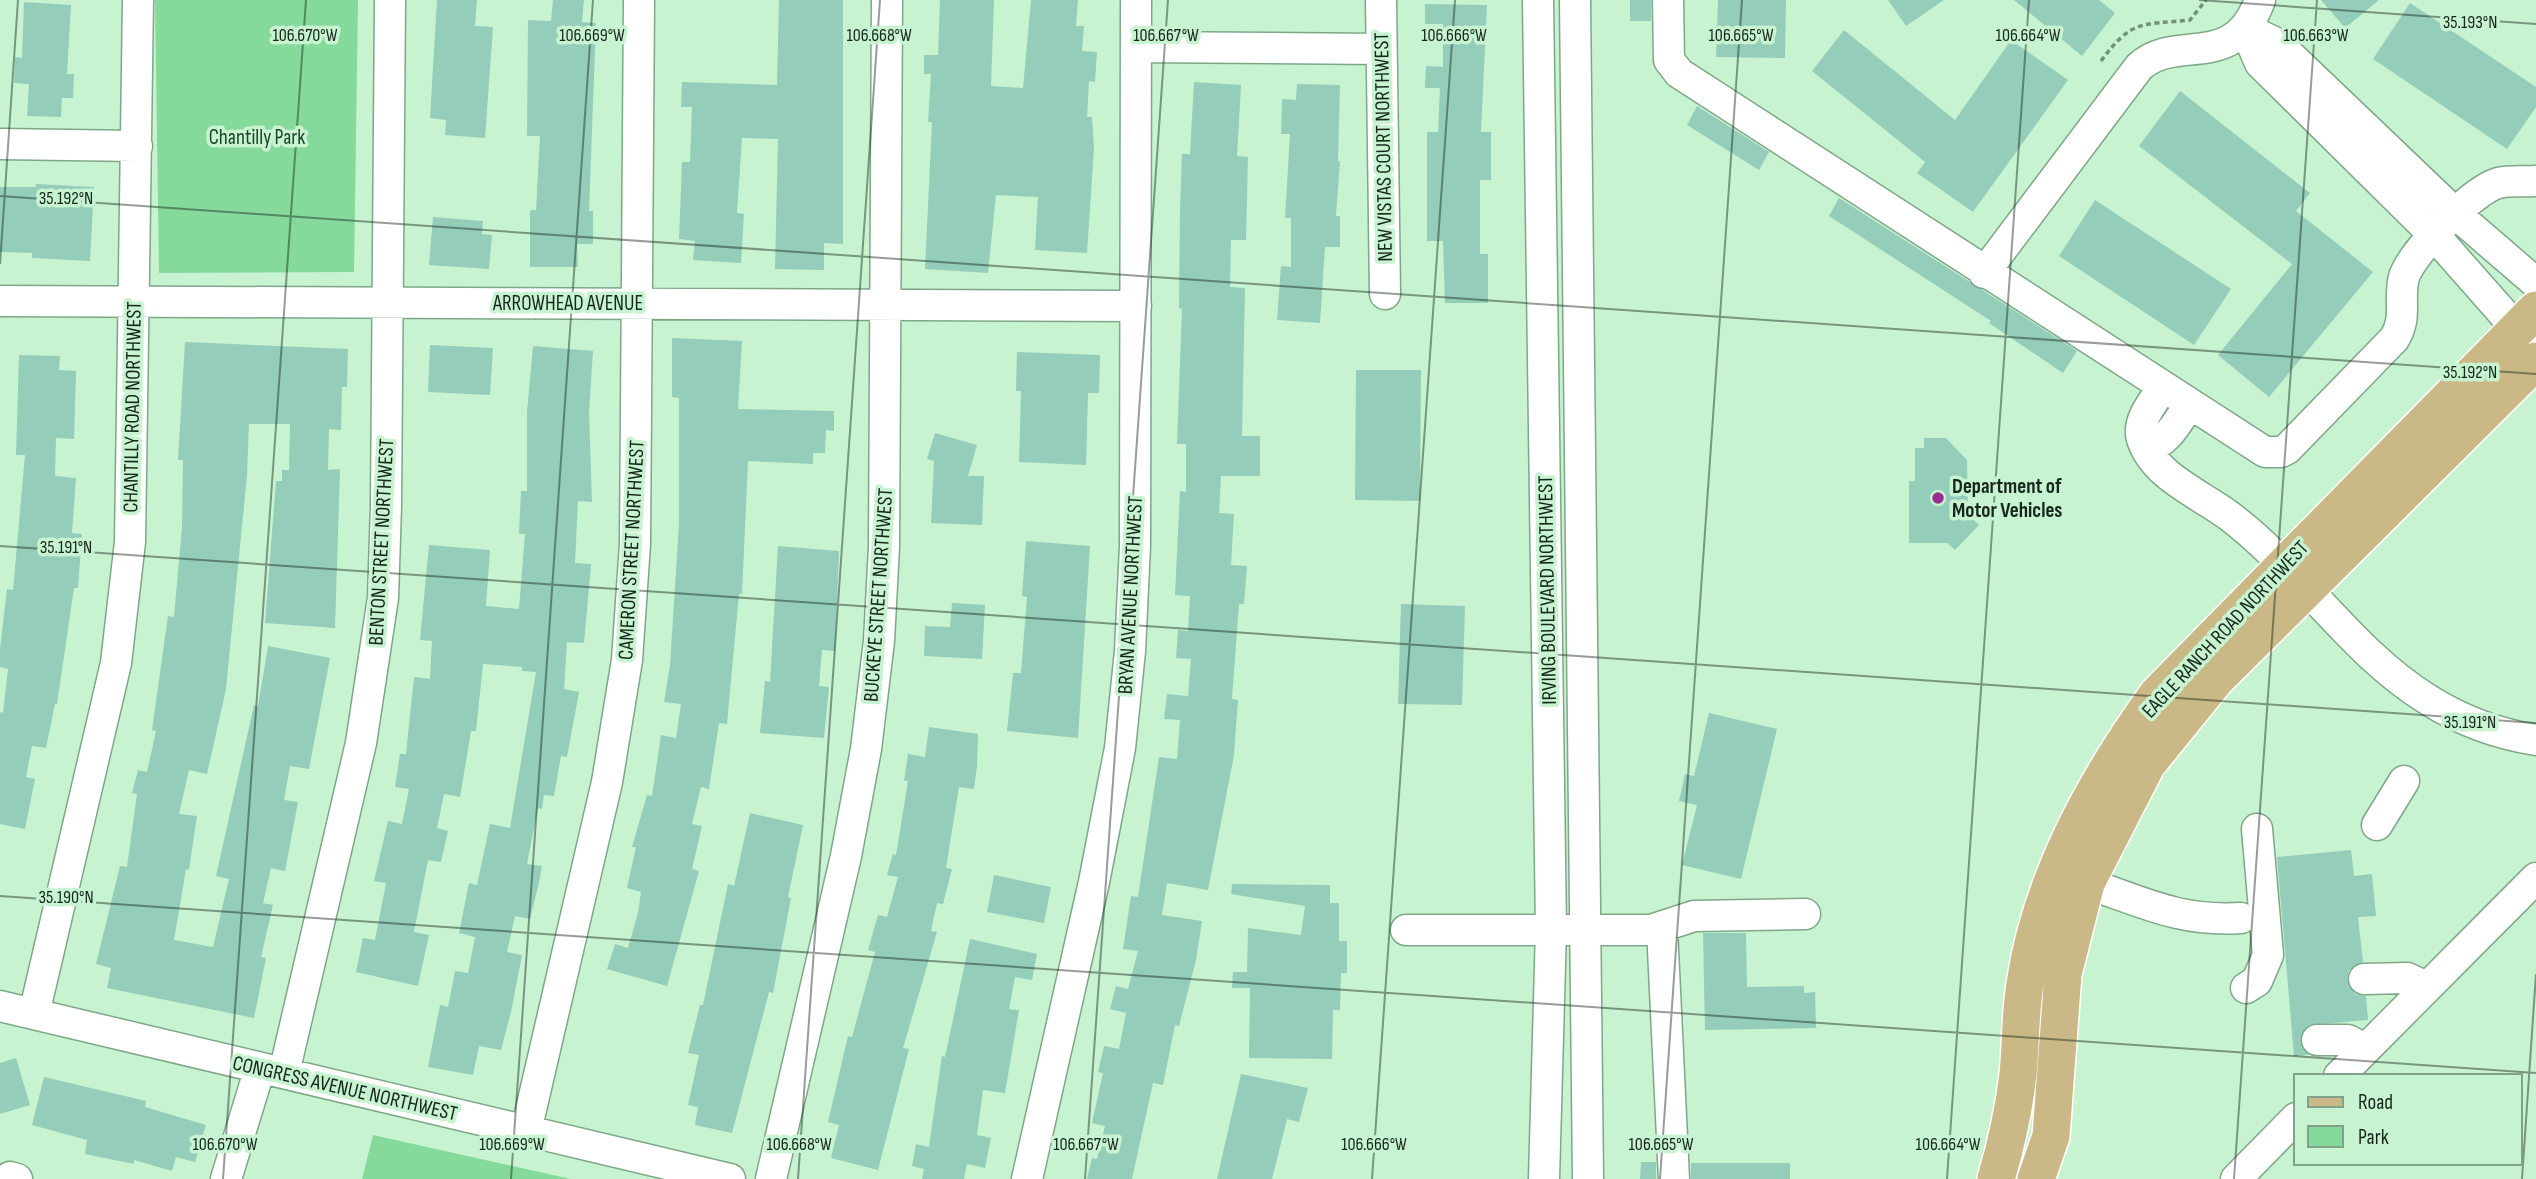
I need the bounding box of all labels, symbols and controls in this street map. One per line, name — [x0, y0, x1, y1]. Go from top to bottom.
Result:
text: 35.193°N — [2443, 12, 2497, 33]
text: 106.670°W — [273, 25, 338, 46]
text: 106.669°W — [559, 25, 625, 46]
text: 106.668°W — [846, 25, 912, 46]
text: 106.667°W — [1133, 25, 1199, 46]
text: 106.666°W — [1421, 25, 1487, 46]
text: 106.665°W — [1709, 25, 1774, 46]
text: 106.664°W — [1996, 25, 2061, 46]
text: 106.663°W — [2283, 25, 2349, 46]
street label: NEW VISTAS COURT NORTHWEST — [1369, 32, 1398, 262]
park label: Chantilly Park — [209, 125, 305, 150]
text: 35.192°N — [39, 188, 93, 209]
street label: ARROWHEAD AVENUE — [492, 291, 643, 316]
street label: CHANTILLY ROAD NORTHWEST — [118, 301, 147, 513]
text: 35.192°N — [2443, 362, 2497, 383]
street label: BENTON STREET NORTHWEST — [364, 438, 399, 646]
street label: CAMERON STREET NORTHWEST — [613, 439, 650, 660]
place label: Department of Motor Vehicles — [1952, 474, 2062, 523]
street label: IRVING BOULEVARD NORTHWEST — [1533, 475, 1562, 705]
street label: BUCKEYE STREET NORTHWEST — [859, 487, 898, 703]
marker: Department of Motor Vehicles — [1930, 490, 1946, 506]
street label: BRYAN AVENUE NORTHWEST — [1113, 495, 1148, 695]
street label: EAGLE RANCH ROAD NORTHWEST — [2137, 535, 2314, 723]
text: 35.191°N — [40, 537, 92, 558]
text: 35.191°N — [2444, 712, 2496, 733]
text: 35.190°N — [38, 887, 94, 908]
street label: CONGRESS AVENUE NORTHWEST — [230, 1050, 460, 1127]
legend — [2294, 1074, 2522, 1165]
text: Road — [2358, 1090, 2393, 1115]
text: Park — [2358, 1125, 2389, 1150]
text: 106.670°W — [193, 1134, 258, 1155]
text: 106.669°W — [479, 1134, 545, 1155]
text: 106.668°W — [766, 1134, 832, 1155]
text: 106.667°W — [1053, 1134, 1119, 1155]
text: 106.666°W — [1341, 1134, 1407, 1155]
text: 106.665°W — [1629, 1134, 1694, 1155]
text: 106.664°W — [1916, 1134, 1981, 1155]

